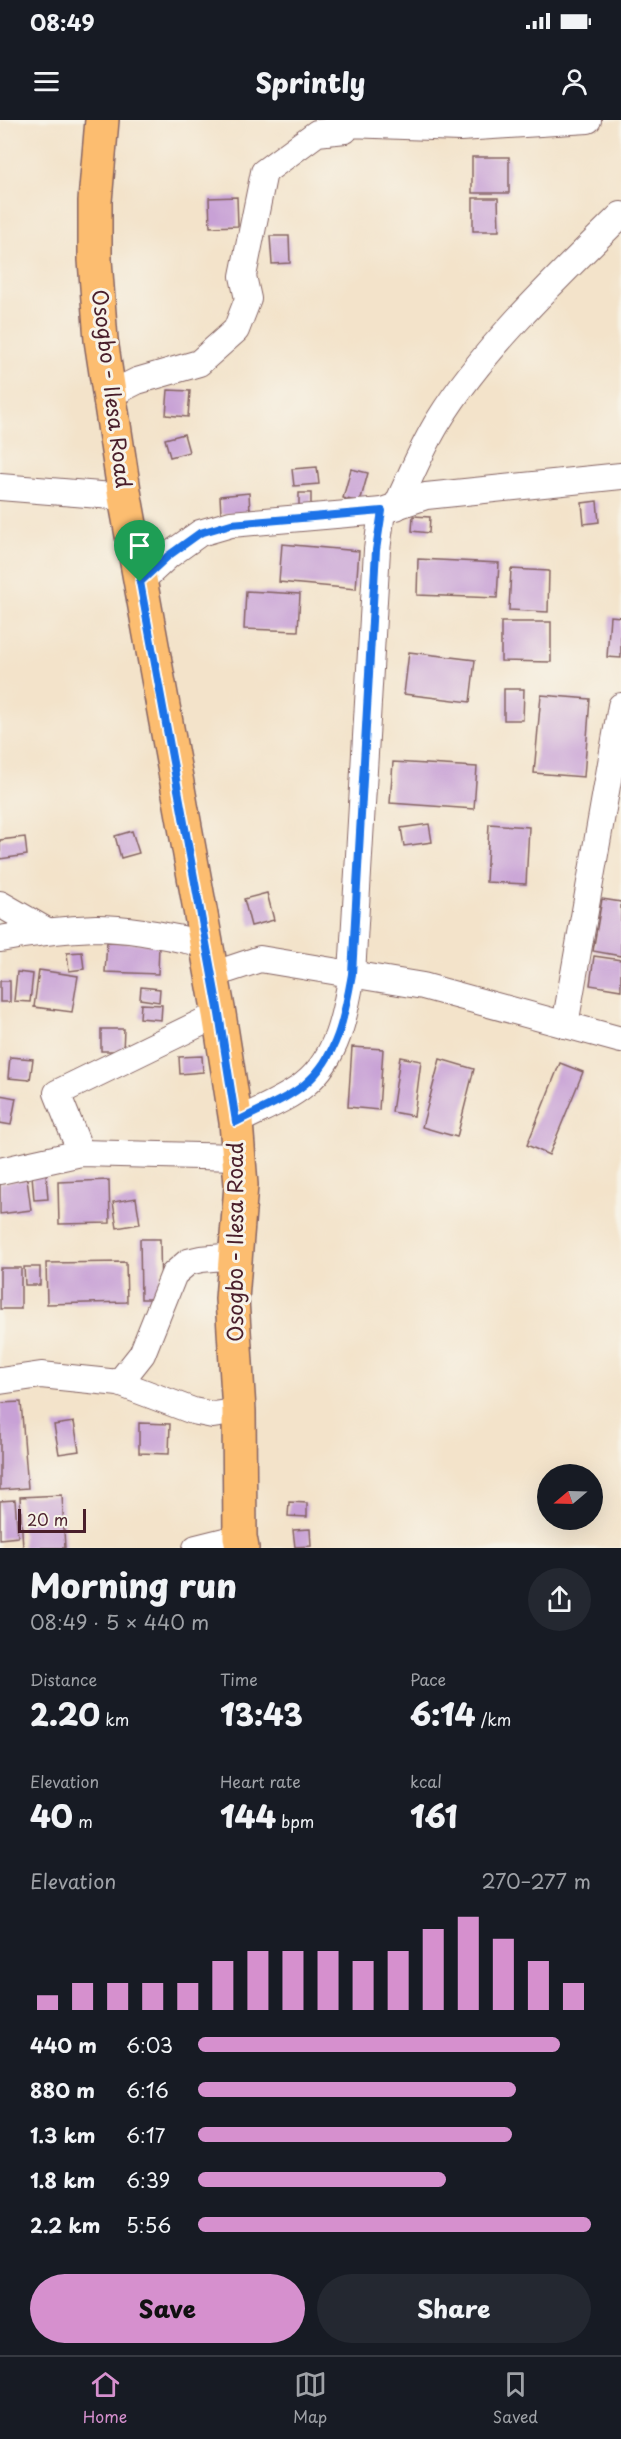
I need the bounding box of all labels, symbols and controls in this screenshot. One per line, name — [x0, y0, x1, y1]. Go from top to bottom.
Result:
text: 08:49 — [30, 5, 95, 38]
text: Sprintly — [256, 61, 365, 102]
icon: menu — [30, 65, 63, 98]
icon: person — [558, 65, 591, 98]
street label: Osogbo - Ilesa Road — [85, 288, 141, 490]
pin — [114, 520, 165, 582]
icon: arrive — [123, 529, 156, 562]
street label: Osogbo - Ilesa Road — [218, 1142, 250, 1342]
north arrow — [537, 1464, 603, 1530]
map controls — [537, 1464, 603, 1530]
scale bar — [18, 1506, 86, 1534]
text: 20 m — [27, 1507, 68, 1531]
text: Morning run — [30, 1559, 237, 1609]
button: share — [528, 1568, 591, 1631]
text: 08:49 · 5 × 440 m — [30, 1607, 209, 1637]
text: Distance — [30, 1667, 97, 1691]
text: Time — [220, 1667, 258, 1691]
text: Pace — [410, 1667, 446, 1691]
text: 2.20 — [30, 1691, 100, 1736]
text: 13:43 — [220, 1691, 303, 1736]
text: 6:14 — [410, 1691, 475, 1736]
text: km — [100, 1707, 129, 1731]
text: /km — [475, 1707, 511, 1731]
text: Elevation — [30, 1769, 99, 1793]
text: Heart rate — [220, 1769, 301, 1793]
text: kcal — [410, 1769, 442, 1793]
text: 40 — [30, 1793, 73, 1838]
text: 144 — [220, 1793, 276, 1838]
text: 161 — [410, 1793, 457, 1838]
text: m — [73, 1809, 93, 1833]
text: bpm — [276, 1809, 314, 1833]
text: Elevation — [30, 1866, 116, 1896]
text: 270–277 m — [481, 1866, 591, 1896]
text: 440 m — [30, 2030, 97, 2060]
text: 6:03 — [126, 2030, 173, 2060]
text: 880 m — [30, 2075, 95, 2105]
text: 6:16 — [126, 2075, 169, 2105]
text: 1.3 km — [30, 2120, 96, 2150]
text: 6:17 — [126, 2120, 165, 2150]
text: 1.8 km — [30, 2165, 95, 2195]
text: 6:39 — [126, 2165, 170, 2195]
text: 2.2 km — [30, 2210, 100, 2240]
text: 5:56 — [126, 2210, 171, 2240]
button: Save — [30, 2274, 305, 2343]
button: Share — [317, 2274, 591, 2343]
tab: Home — [83, 2368, 127, 2428]
tab: Map — [293, 2368, 327, 2428]
tab: Saved — [493, 2368, 538, 2428]

